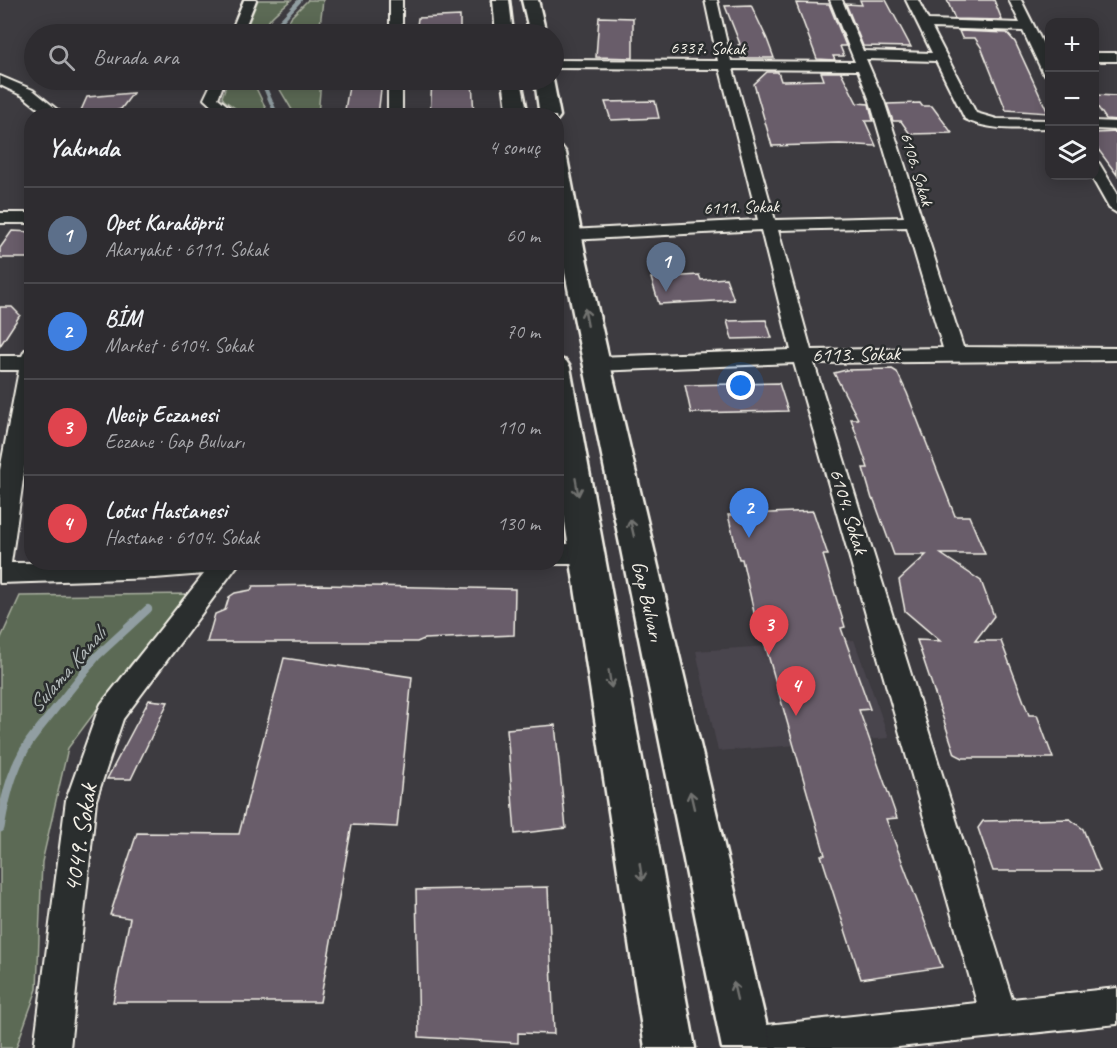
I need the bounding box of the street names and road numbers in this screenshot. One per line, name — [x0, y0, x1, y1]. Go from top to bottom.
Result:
street label: 6337. Sokak — [670, 36, 747, 60]
street label: 6106. Sokak — [895, 130, 939, 210]
street label: 6111. Sokak — [703, 195, 781, 219]
street label: 6113. Sokak — [812, 340, 902, 368]
street label: 6104. Sokak — [824, 465, 875, 558]
street label: Gap Bulvarı — [626, 558, 670, 645]
street label: 4049. Sokak — [55, 780, 105, 895]

